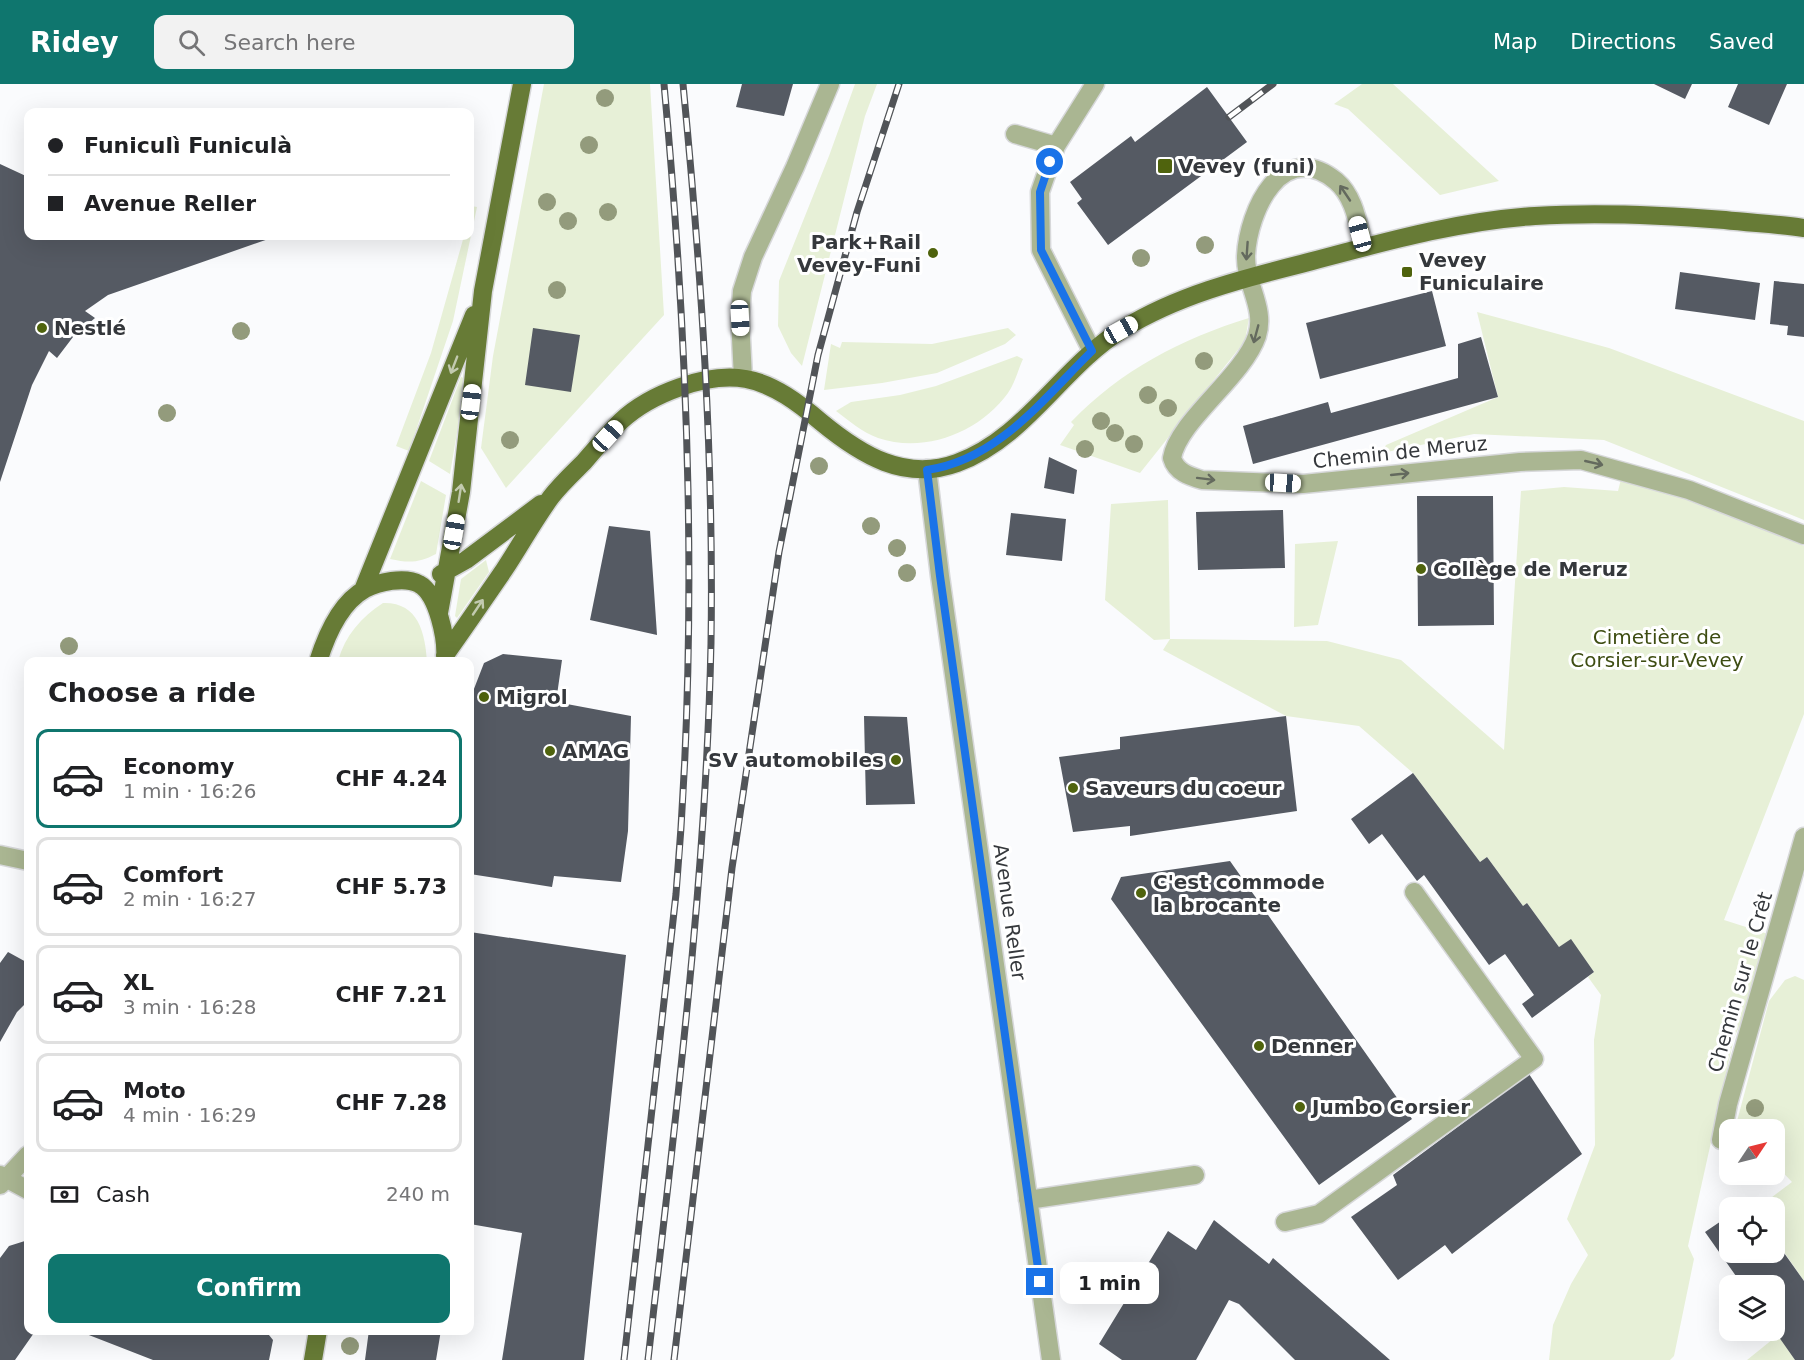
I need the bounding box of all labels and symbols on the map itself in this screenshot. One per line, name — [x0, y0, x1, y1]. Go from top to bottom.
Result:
route start — [1036, 148, 1063, 175]
place label: Vevey (funi) — [1178, 154, 1315, 178]
marker: Vevey (funi) — [1156, 157, 1174, 175]
one-way arrow — [1339, 185, 1351, 201]
car — [1347, 214, 1373, 254]
place label: Park+Rail Vevey-Funi — [797, 230, 921, 277]
one-way arrow — [1241, 240, 1252, 260]
marker: Park+Rail Vevey-Funi — [926, 246, 940, 260]
place label: Vevey Funiculaire — [1419, 248, 1544, 295]
marker: Vevey Funiculaire — [1400, 265, 1414, 279]
car — [730, 300, 750, 336]
car — [1101, 313, 1141, 347]
place label: Nestlé — [54, 316, 126, 340]
marker: Nestlé — [35, 321, 49, 335]
one-way arrow — [1250, 324, 1262, 343]
one-way arrow — [448, 355, 459, 374]
car — [460, 383, 482, 421]
car — [589, 417, 627, 455]
street label: Chemin de Meruz — [1312, 431, 1488, 473]
one-way arrow — [1584, 458, 1603, 469]
one-way arrow — [1389, 468, 1409, 479]
car — [1265, 473, 1301, 493]
one-way arrow — [1195, 474, 1215, 485]
one-way arrow — [455, 484, 466, 504]
car — [442, 513, 466, 551]
place label: Collège de Meruz — [1433, 557, 1628, 581]
marker: Collège de Meruz — [1414, 562, 1428, 576]
one-way arrow — [472, 599, 484, 616]
park label: Cimetière de Corsier-sur-Vevey — [1570, 625, 1744, 672]
place label: Migrol — [496, 685, 568, 709]
marker: Migrol — [477, 690, 491, 704]
place label: AMAG — [562, 739, 629, 763]
marker: AMAG — [543, 744, 557, 758]
place label: SV automobiles — [708, 748, 884, 772]
marker: SV automobiles — [889, 753, 903, 767]
place label: Saveurs du coeur — [1085, 776, 1281, 800]
marker: Saveurs du coeur — [1066, 781, 1080, 795]
street label: Avenue Reller — [989, 842, 1032, 983]
place label: C'est commode la brocante — [1153, 870, 1325, 917]
marker: C'est commode la brocante — [1134, 886, 1148, 900]
street label: Chemin sur le Crêt — [1703, 889, 1777, 1075]
place label: Denner — [1271, 1034, 1353, 1058]
marker: Denner — [1252, 1039, 1266, 1053]
place label: Jumbo Corsier — [1310, 1095, 1470, 1119]
marker: Jumbo Corsier — [1293, 1100, 1307, 1114]
north arrow — [1719, 1119, 1785, 1185]
callout: 1 min — [1061, 1261, 1160, 1303]
route end — [1026, 1268, 1053, 1295]

